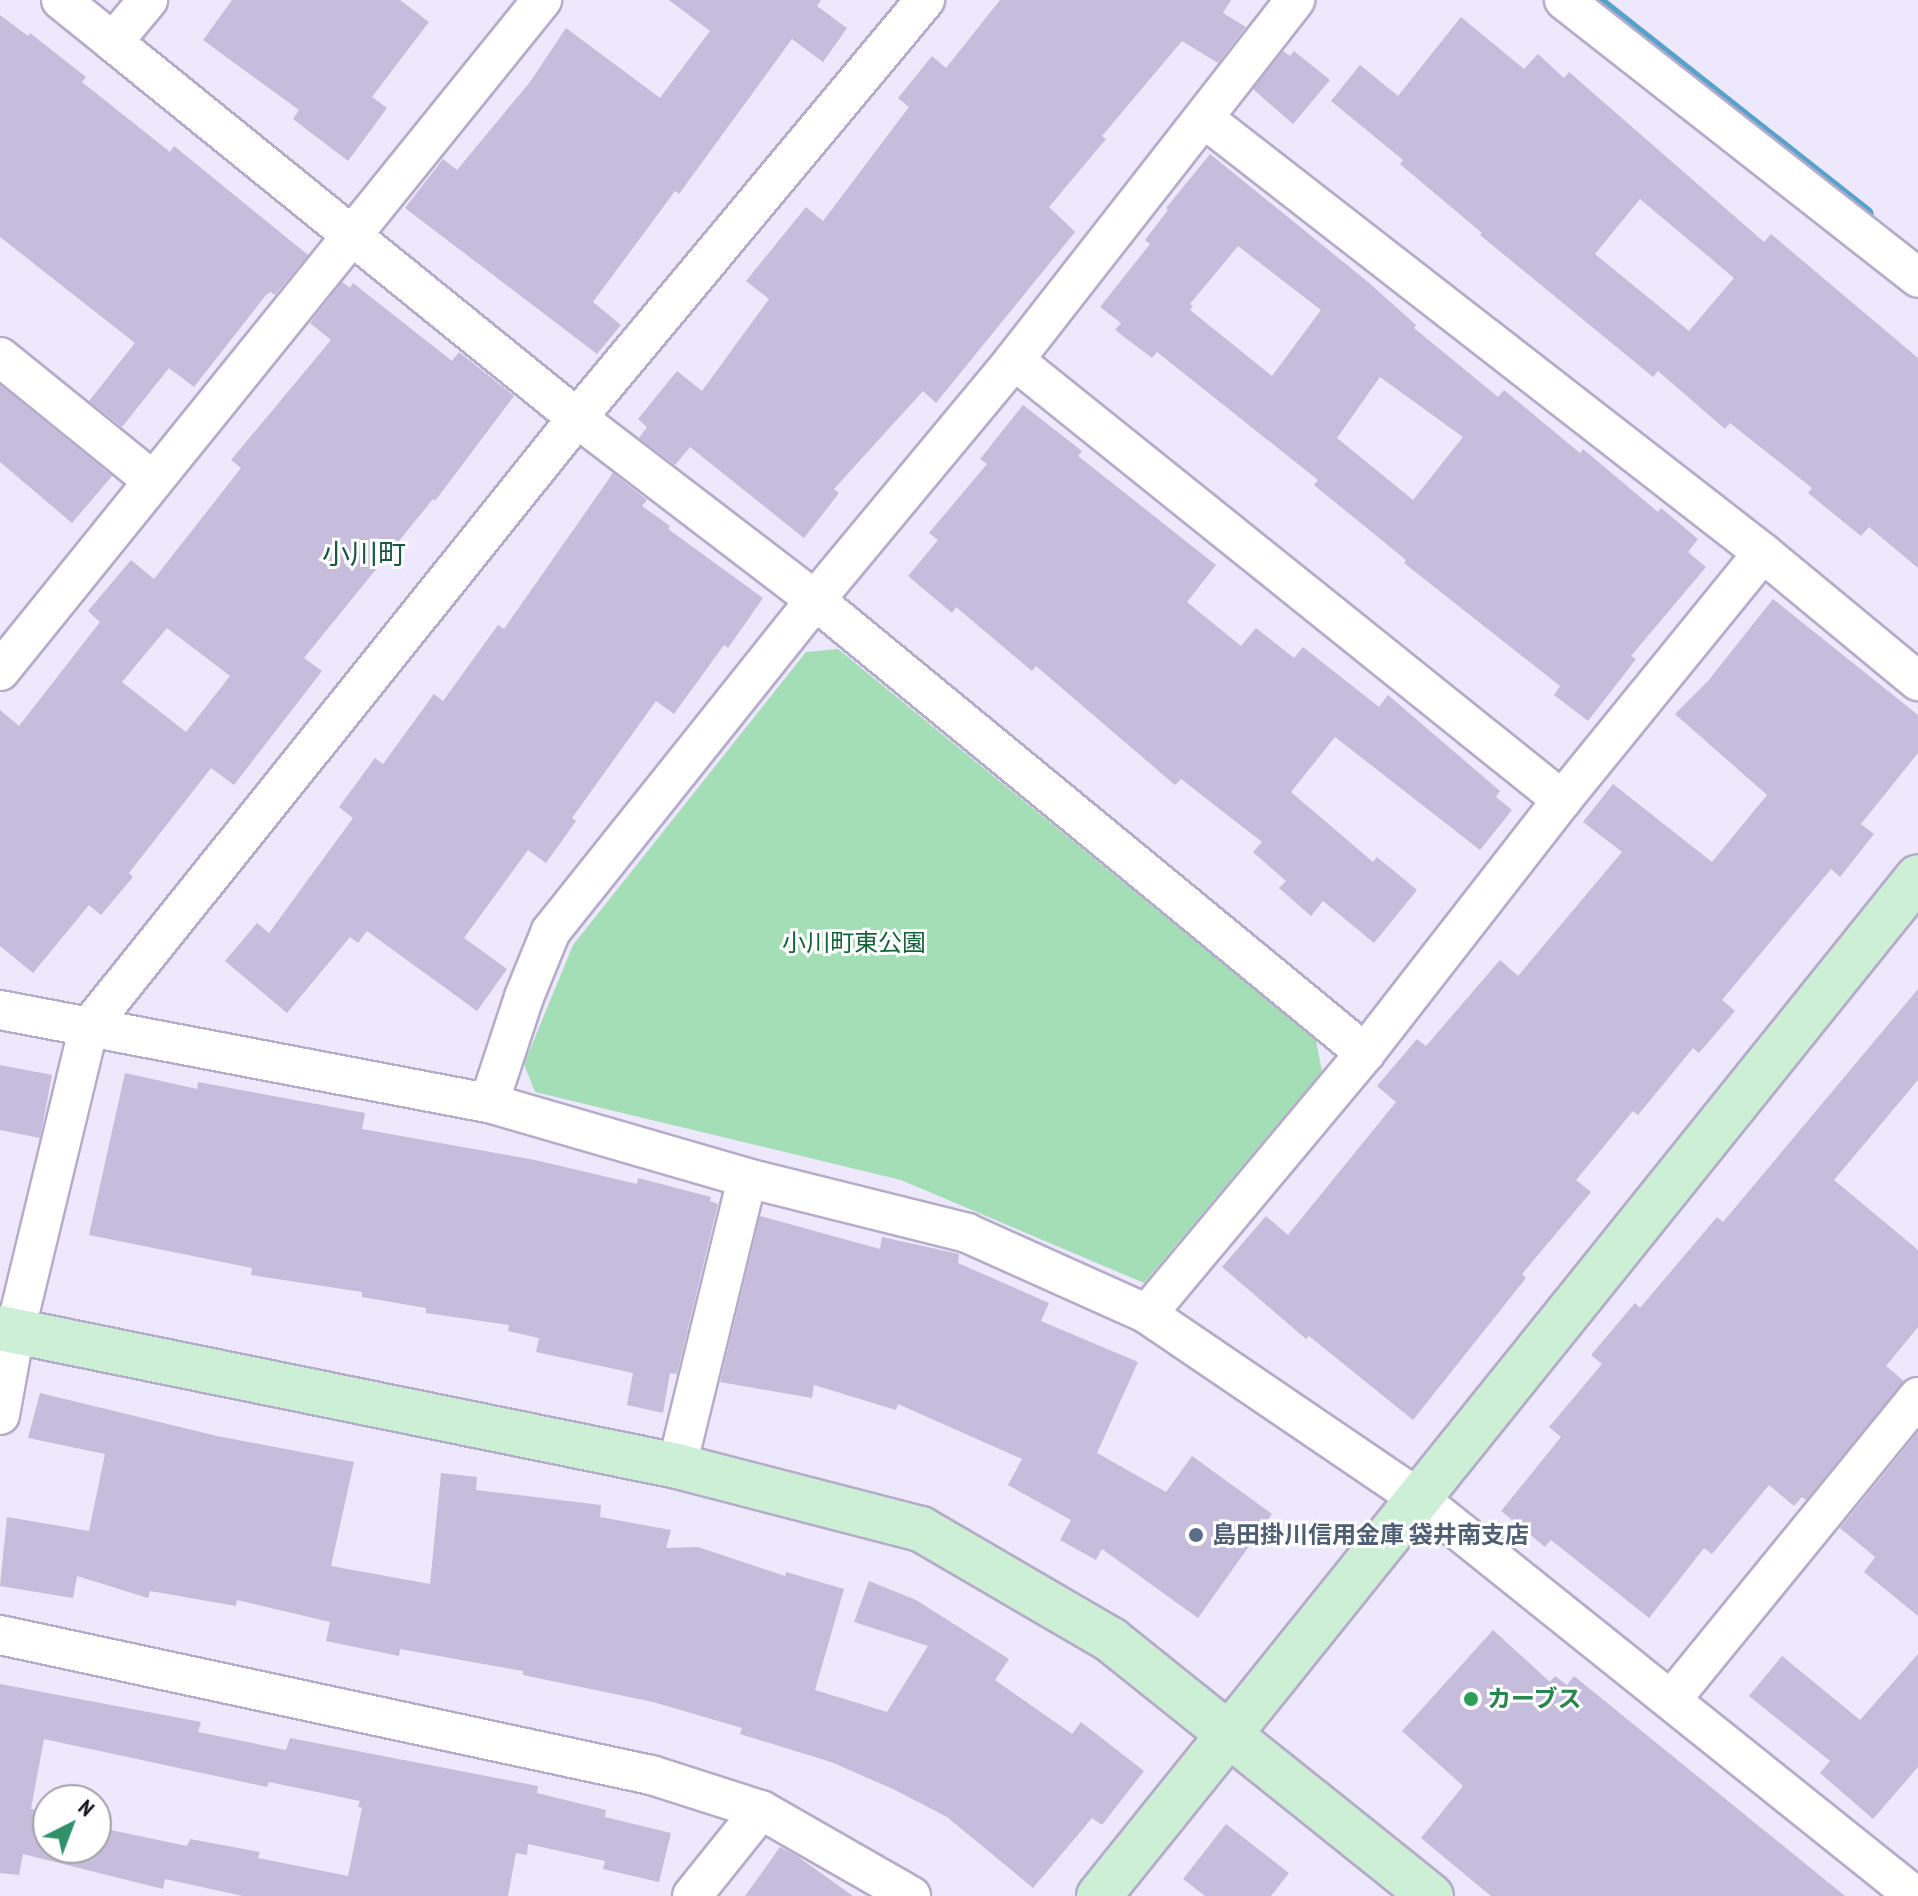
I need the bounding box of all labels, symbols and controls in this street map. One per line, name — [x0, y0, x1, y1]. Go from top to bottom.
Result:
district label: 小川町 — [322, 537, 406, 571]
park label: 小川町東公園 — [782, 929, 926, 957]
place label: 島田掛川信用金庫 袋井南支店 — [1212, 1521, 1529, 1549]
marker: 島田掛川信用金庫 袋井南支店 — [1187, 1526, 1205, 1544]
place label: カーブス — [1487, 1685, 1583, 1713]
marker: カーブス — [1462, 1690, 1480, 1708]
north arrow — [32, 1784, 112, 1864]
text: N — [73, 1793, 101, 1822]

